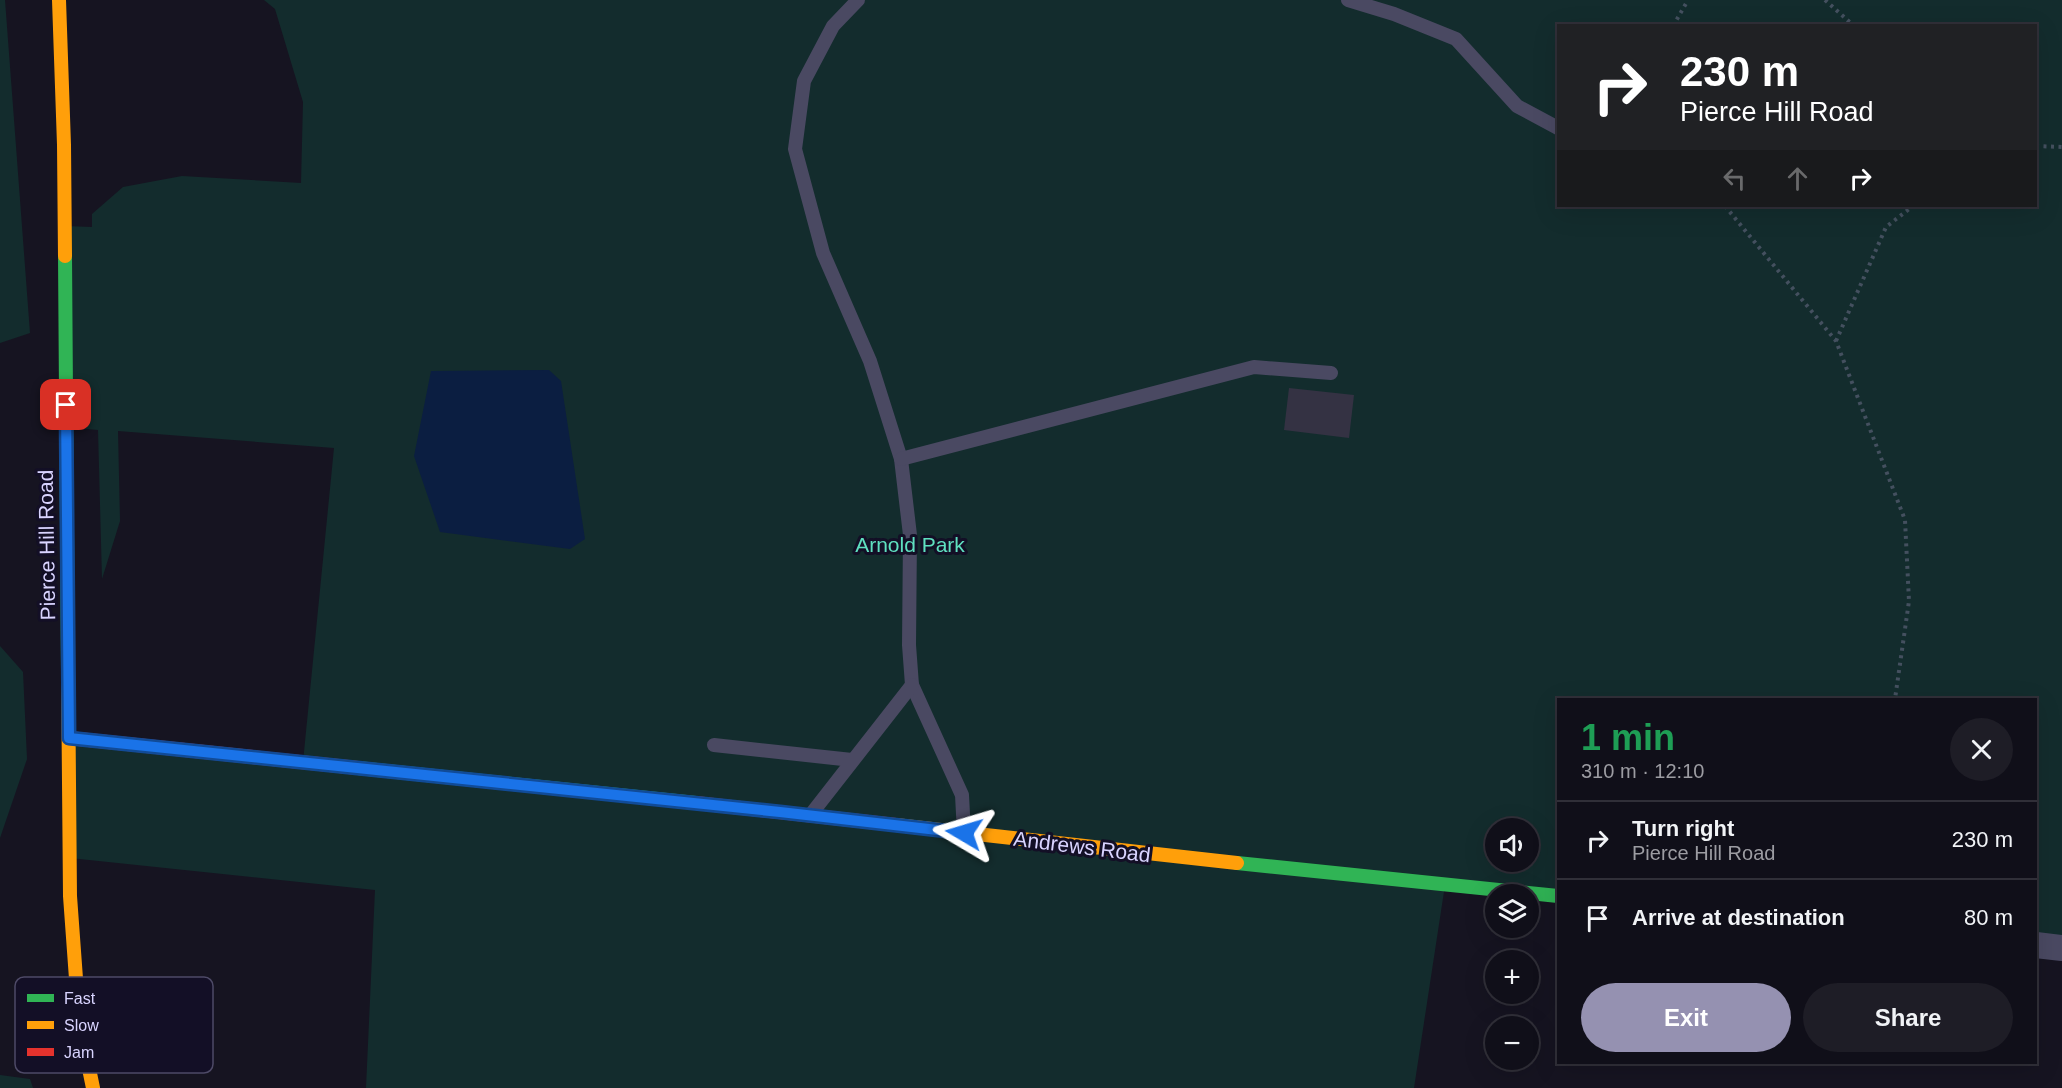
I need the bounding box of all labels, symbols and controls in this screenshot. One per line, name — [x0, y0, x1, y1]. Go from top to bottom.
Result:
icon: right — [1581, 48, 1659, 126]
text: 230 m — [1680, 48, 1799, 95]
text: Pierce Hill Road — [1680, 97, 1874, 127]
icon: left — [1718, 162, 1751, 195]
icon: ahead — [1781, 162, 1814, 195]
icon: right — [1844, 162, 1877, 195]
pin — [40, 379, 91, 430]
icon: arrive — [49, 388, 82, 421]
street label: Pierce Hill Road — [34, 470, 59, 620]
park label: Arnold Park — [855, 533, 965, 556]
text: 1 min — [1581, 717, 1675, 758]
button: close — [1950, 718, 2013, 781]
text: 310 m · 12:10 — [1581, 760, 1704, 782]
position arrow — [932, 801, 996, 865]
text: Turn right — [1632, 816, 1734, 841]
map controls — [1485, 818, 1539, 1070]
button: sound — [1485, 818, 1539, 872]
icon: right — [1581, 824, 1614, 857]
street label: Andrews Road — [1012, 827, 1152, 866]
text: 230 m — [1952, 827, 2013, 852]
text: Pierce Hill Road — [1632, 842, 1775, 864]
button: layers — [1485, 884, 1539, 938]
icon: arrive — [1581, 902, 1614, 935]
text: Arrive at destination — [1632, 905, 1845, 930]
text: 80 m — [1964, 905, 2013, 930]
button: + — [1485, 950, 1539, 1004]
legend — [15, 977, 213, 1073]
button: Exit — [1581, 983, 1791, 1052]
button: Share — [1803, 983, 2013, 1052]
text: Fast — [64, 990, 96, 1007]
button: − — [1485, 1016, 1539, 1070]
text: Slow — [64, 1017, 99, 1034]
text: Jam — [64, 1044, 94, 1061]

